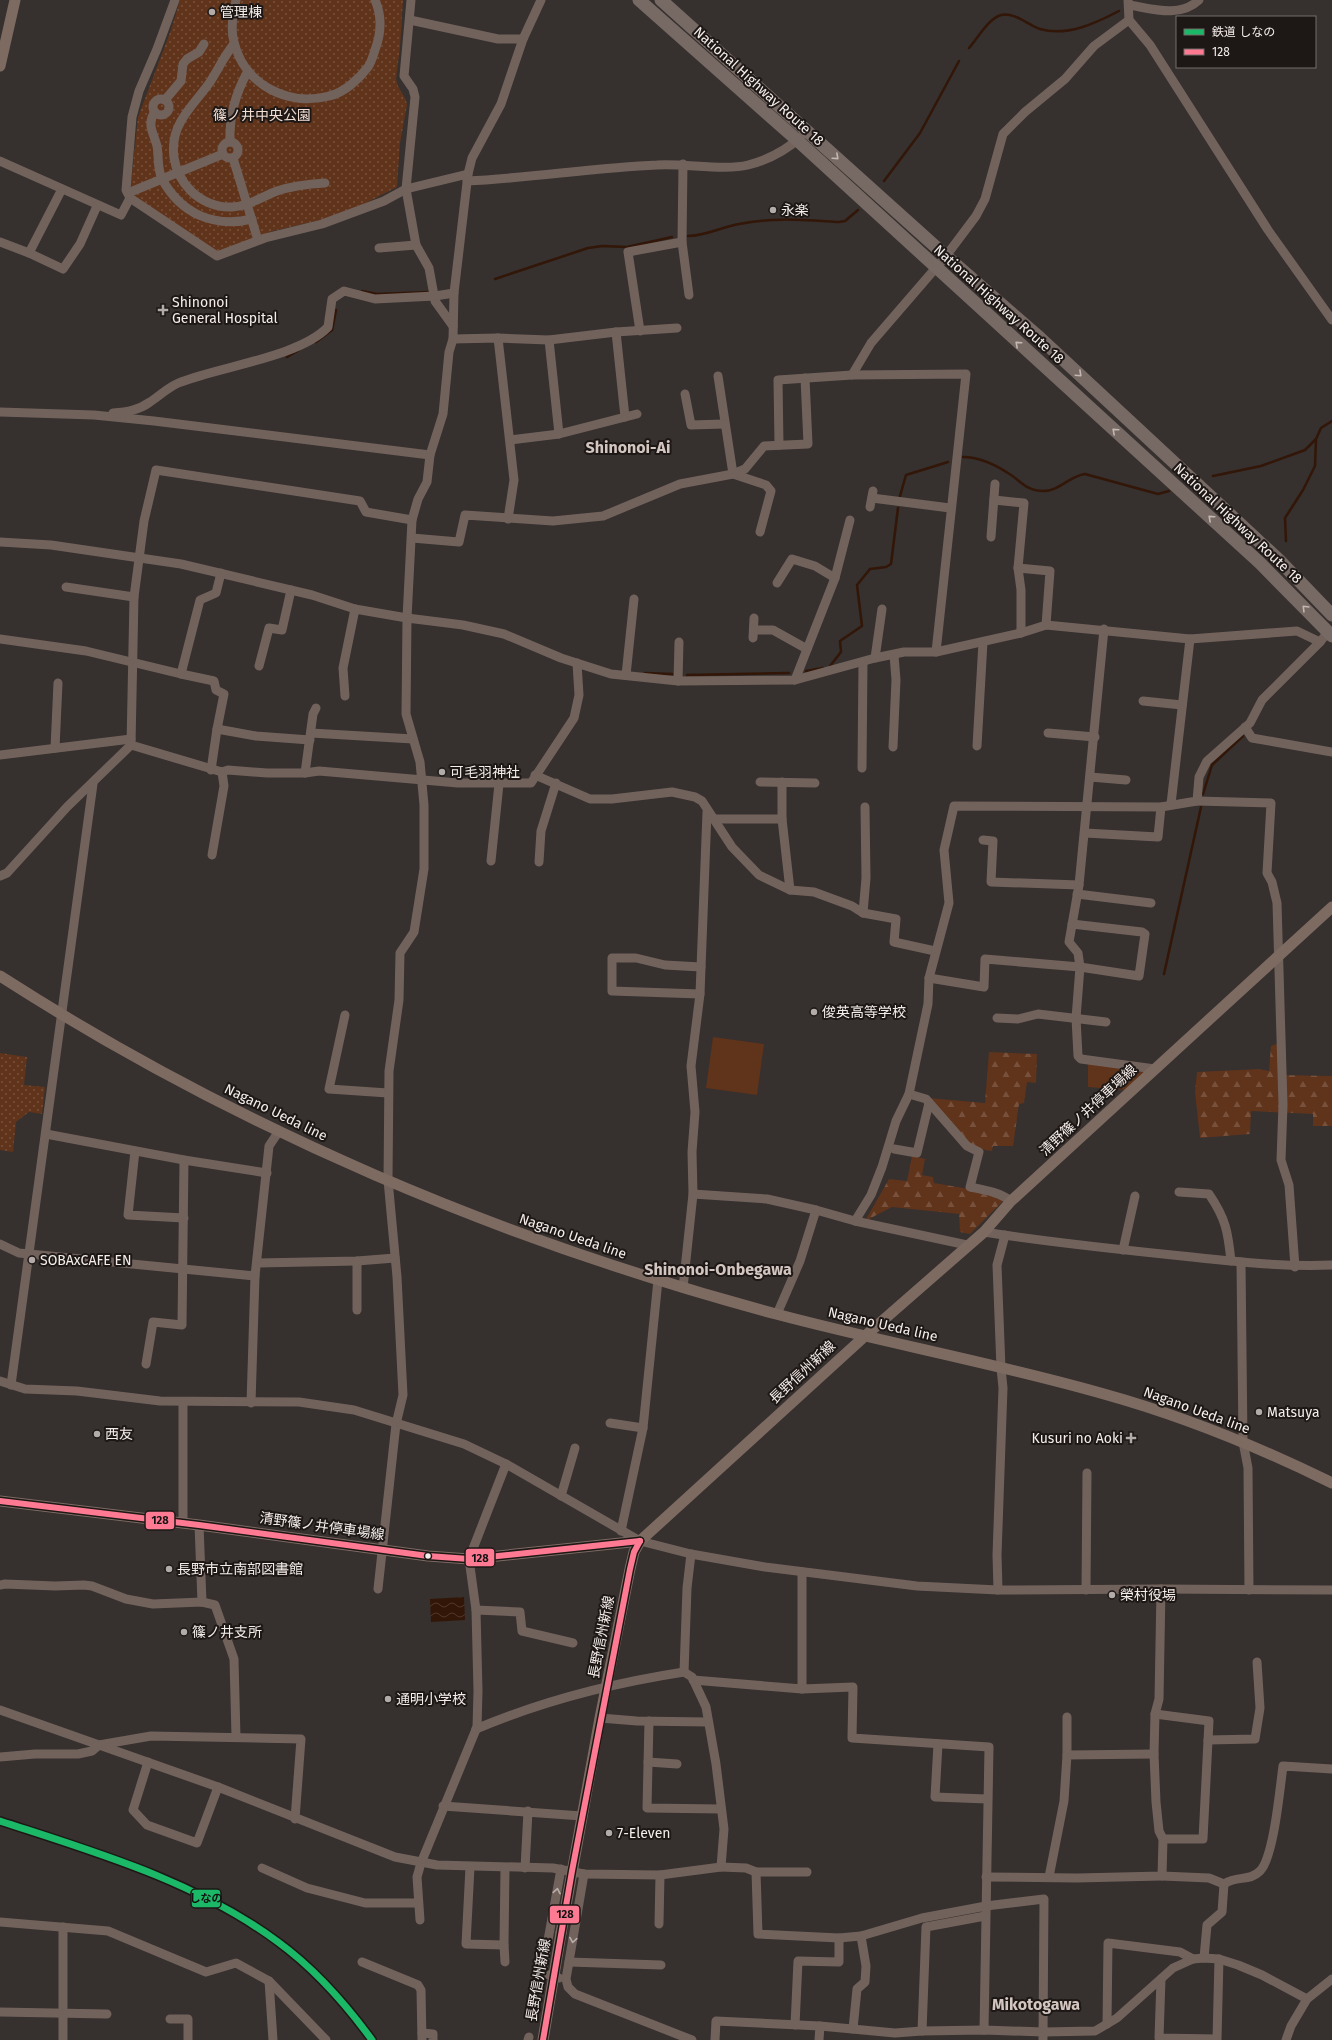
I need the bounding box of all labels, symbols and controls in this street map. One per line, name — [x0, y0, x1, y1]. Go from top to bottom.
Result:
place label: 管理棟 — [220, 4, 262, 21]
marker: 管理棟 — [207, 7, 217, 17]
legend — [1176, 16, 1316, 68]
street label: National Highway Route 18 — [690, 23, 827, 149]
text: 鉄道 しなの — [1212, 25, 1275, 39]
text: 128 — [1212, 45, 1230, 59]
park label: 篠ノ井中央公園 — [213, 107, 311, 124]
one-way arrow — [831, 152, 839, 160]
place label: 永楽 — [781, 202, 809, 219]
marker: 永楽 — [768, 205, 778, 215]
street label: National Highway Route 18 — [930, 241, 1067, 367]
place label: Shinonoi General Hospital — [172, 294, 278, 327]
marker: Shinonoi General Hospital — [157, 304, 169, 316]
one-way arrow — [1016, 341, 1023, 348]
one-way arrow — [1074, 369, 1082, 377]
one-way arrow — [1112, 428, 1120, 436]
district label: Shinonoi-Ai — [586, 438, 670, 457]
street label: National Highway Route 18 — [1170, 459, 1306, 587]
one-way arrow — [1208, 516, 1216, 523]
one-way arrow — [1302, 605, 1310, 613]
place label: 可毛羽神社 — [450, 764, 520, 781]
marker: 可毛羽神社 — [437, 767, 447, 777]
place label: 俊英高等学校 — [822, 1004, 906, 1021]
marker: 俊英高等学校 — [809, 1007, 819, 1017]
street label: 清野篠ノ井停車場線 — [1036, 1061, 1140, 1160]
street label: Nagano Ueda line — [222, 1080, 330, 1145]
street label: Nagano Ueda line — [517, 1210, 629, 1263]
place label: SOBAxCAFE EN — [40, 1252, 132, 1269]
marker: SOBAxCAFE EN — [27, 1255, 37, 1265]
district label: Shinonoi-Onbegawa — [644, 1260, 792, 1279]
street label: Nagano Ueda line — [826, 1304, 939, 1345]
street label: 長野信州新線 — [766, 1338, 839, 1407]
street label: Nagano Ueda line — [1141, 1383, 1252, 1438]
place label: Matsuya — [1267, 1404, 1320, 1421]
marker: Matsuya — [1254, 1407, 1264, 1417]
place label: 西友 — [105, 1426, 133, 1443]
marker: 西友 — [92, 1429, 102, 1439]
place label: Kusuri no Aoki — [1032, 1430, 1123, 1447]
marker: Kusuri no Aoki — [1126, 1433, 1136, 1443]
street label: 清野篠ノ井停車場線 — [258, 1509, 386, 1544]
line badge: 128 — [145, 1511, 175, 1530]
text: 128 — [151, 1514, 169, 1527]
line badge: 128 — [465, 1548, 495, 1567]
unlabelled marker — [423, 1551, 433, 1561]
text: 128 — [471, 1552, 489, 1565]
place label: 長野市立南部図書館 — [177, 1561, 303, 1578]
marker: 長野市立南部図書館 — [164, 1564, 174, 1574]
place label: 榮村役場 — [1120, 1587, 1176, 1604]
marker: 榮村役場 — [1107, 1590, 1117, 1600]
street label: 長野信州新線 — [585, 1594, 618, 1680]
place label: 篠ノ井支所 — [192, 1624, 262, 1641]
marker: 篠ノ井支所 — [179, 1627, 189, 1637]
place label: 通明小学校 — [396, 1691, 466, 1708]
marker: 通明小学校 — [383, 1694, 393, 1704]
place label: 7-Eleven — [617, 1825, 671, 1842]
marker: 7-Eleven — [604, 1828, 614, 1838]
one-way arrow — [553, 1887, 561, 1894]
line badge: しなの — [191, 1889, 221, 1908]
text: しなの — [190, 1892, 223, 1905]
line badge: 128 — [549, 1905, 580, 1924]
text: 128 — [556, 1908, 574, 1921]
street label: 長野信州新線 — [523, 1937, 554, 2023]
one-way arrow — [569, 1937, 577, 1943]
district label: Mikotogawa — [992, 1995, 1080, 2014]

